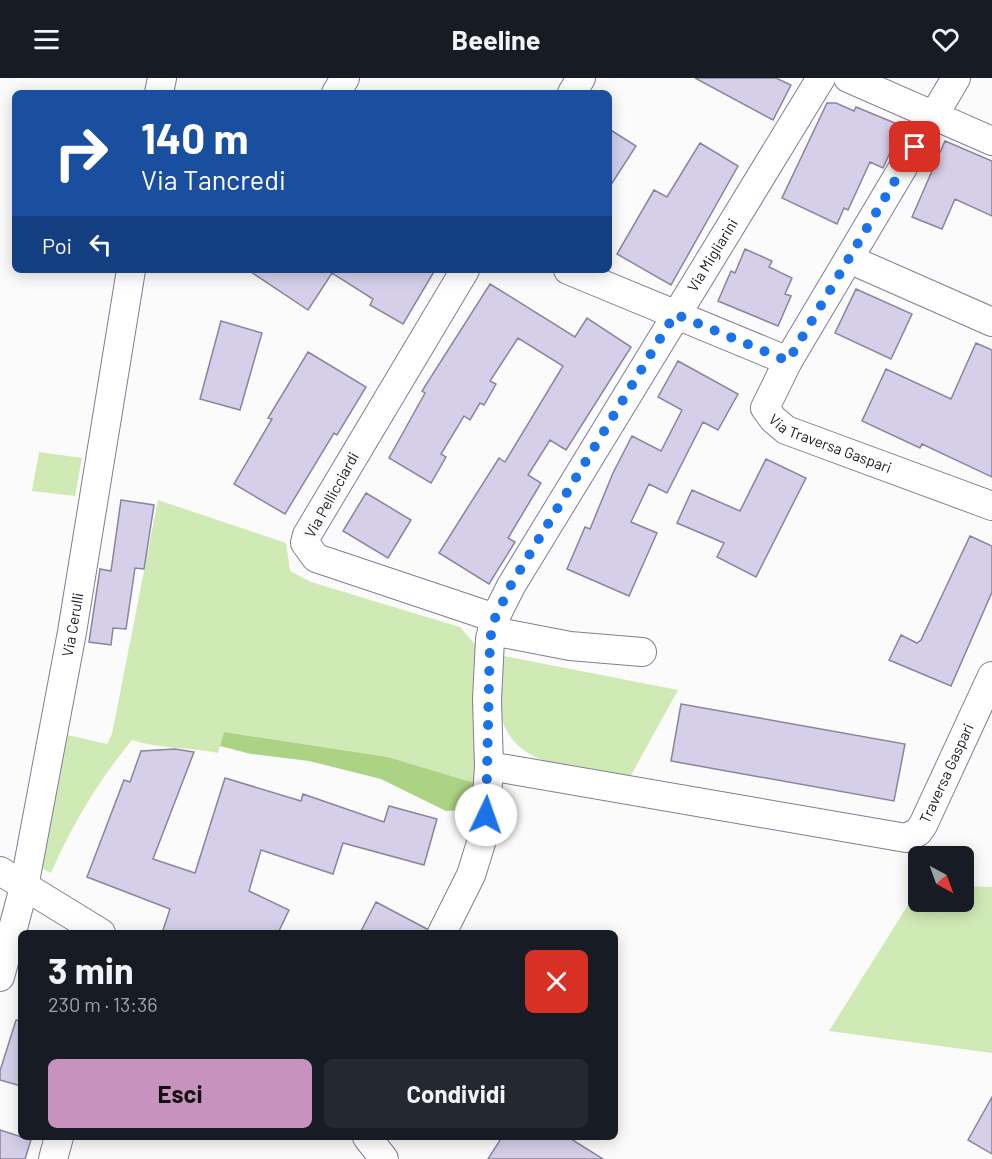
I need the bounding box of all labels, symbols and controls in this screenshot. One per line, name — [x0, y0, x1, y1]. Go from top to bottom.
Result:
icon: menu — [30, 23, 63, 56]
text: Beeline — [451, 23, 541, 55]
icon: heart — [929, 23, 962, 56]
text: 140 m — [141, 112, 249, 162]
icon: right — [42, 114, 120, 192]
pin — [889, 121, 940, 172]
icon: arrive — [898, 130, 931, 163]
text: Via Tancredi — [141, 163, 286, 195]
street label: Via Migliarini — [683, 215, 741, 295]
icon: left — [84, 228, 117, 261]
text: Poi — [42, 232, 72, 258]
street label: Via Traversa Gaspari — [766, 410, 894, 476]
street label: Via Pellicciardi — [300, 449, 362, 540]
street label: Via Cerulli — [58, 591, 86, 658]
street label: Traversa Gaspari — [915, 720, 977, 826]
position arrow — [454, 783, 518, 847]
north arrow — [908, 846, 974, 912]
map controls — [908, 846, 974, 912]
text: 3 min — [48, 948, 134, 991]
button: close — [525, 950, 588, 1013]
text: 230 m · 13:36 — [48, 992, 158, 1016]
button: Esci — [48, 1059, 312, 1128]
button: Condividi — [324, 1059, 588, 1128]

